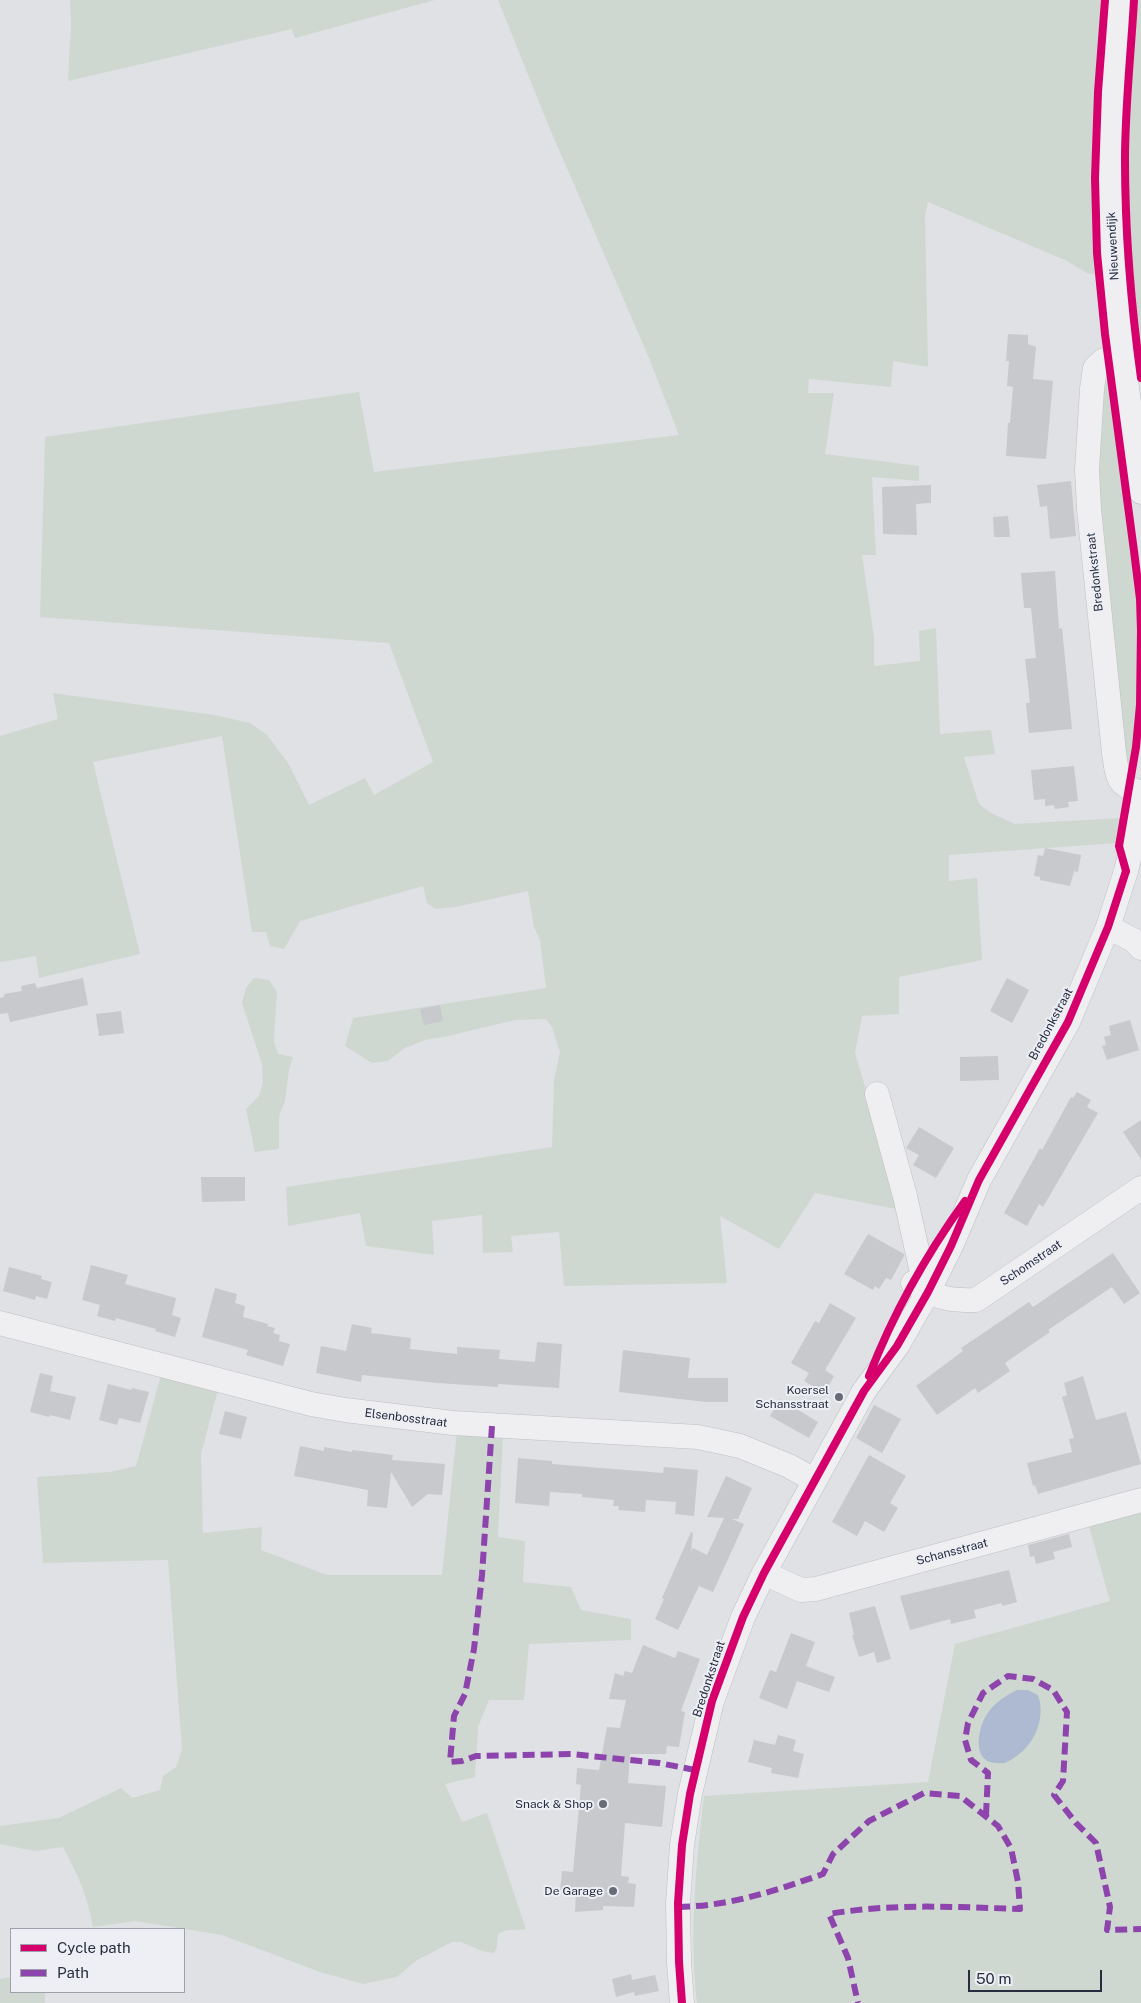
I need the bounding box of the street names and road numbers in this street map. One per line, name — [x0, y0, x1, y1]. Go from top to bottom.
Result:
street label: Nieuwendijk — [1104, 211, 1122, 281]
street label: Bredonkstraat — [1084, 532, 1106, 612]
street label: Bredonkstraat — [1026, 985, 1076, 1063]
street label: Schomstraat — [997, 1237, 1065, 1289]
street label: Elsenbosstraat — [364, 1406, 448, 1430]
street label: Schansstraat — [915, 1536, 989, 1568]
street label: Bredonkstraat — [690, 1639, 728, 1719]

